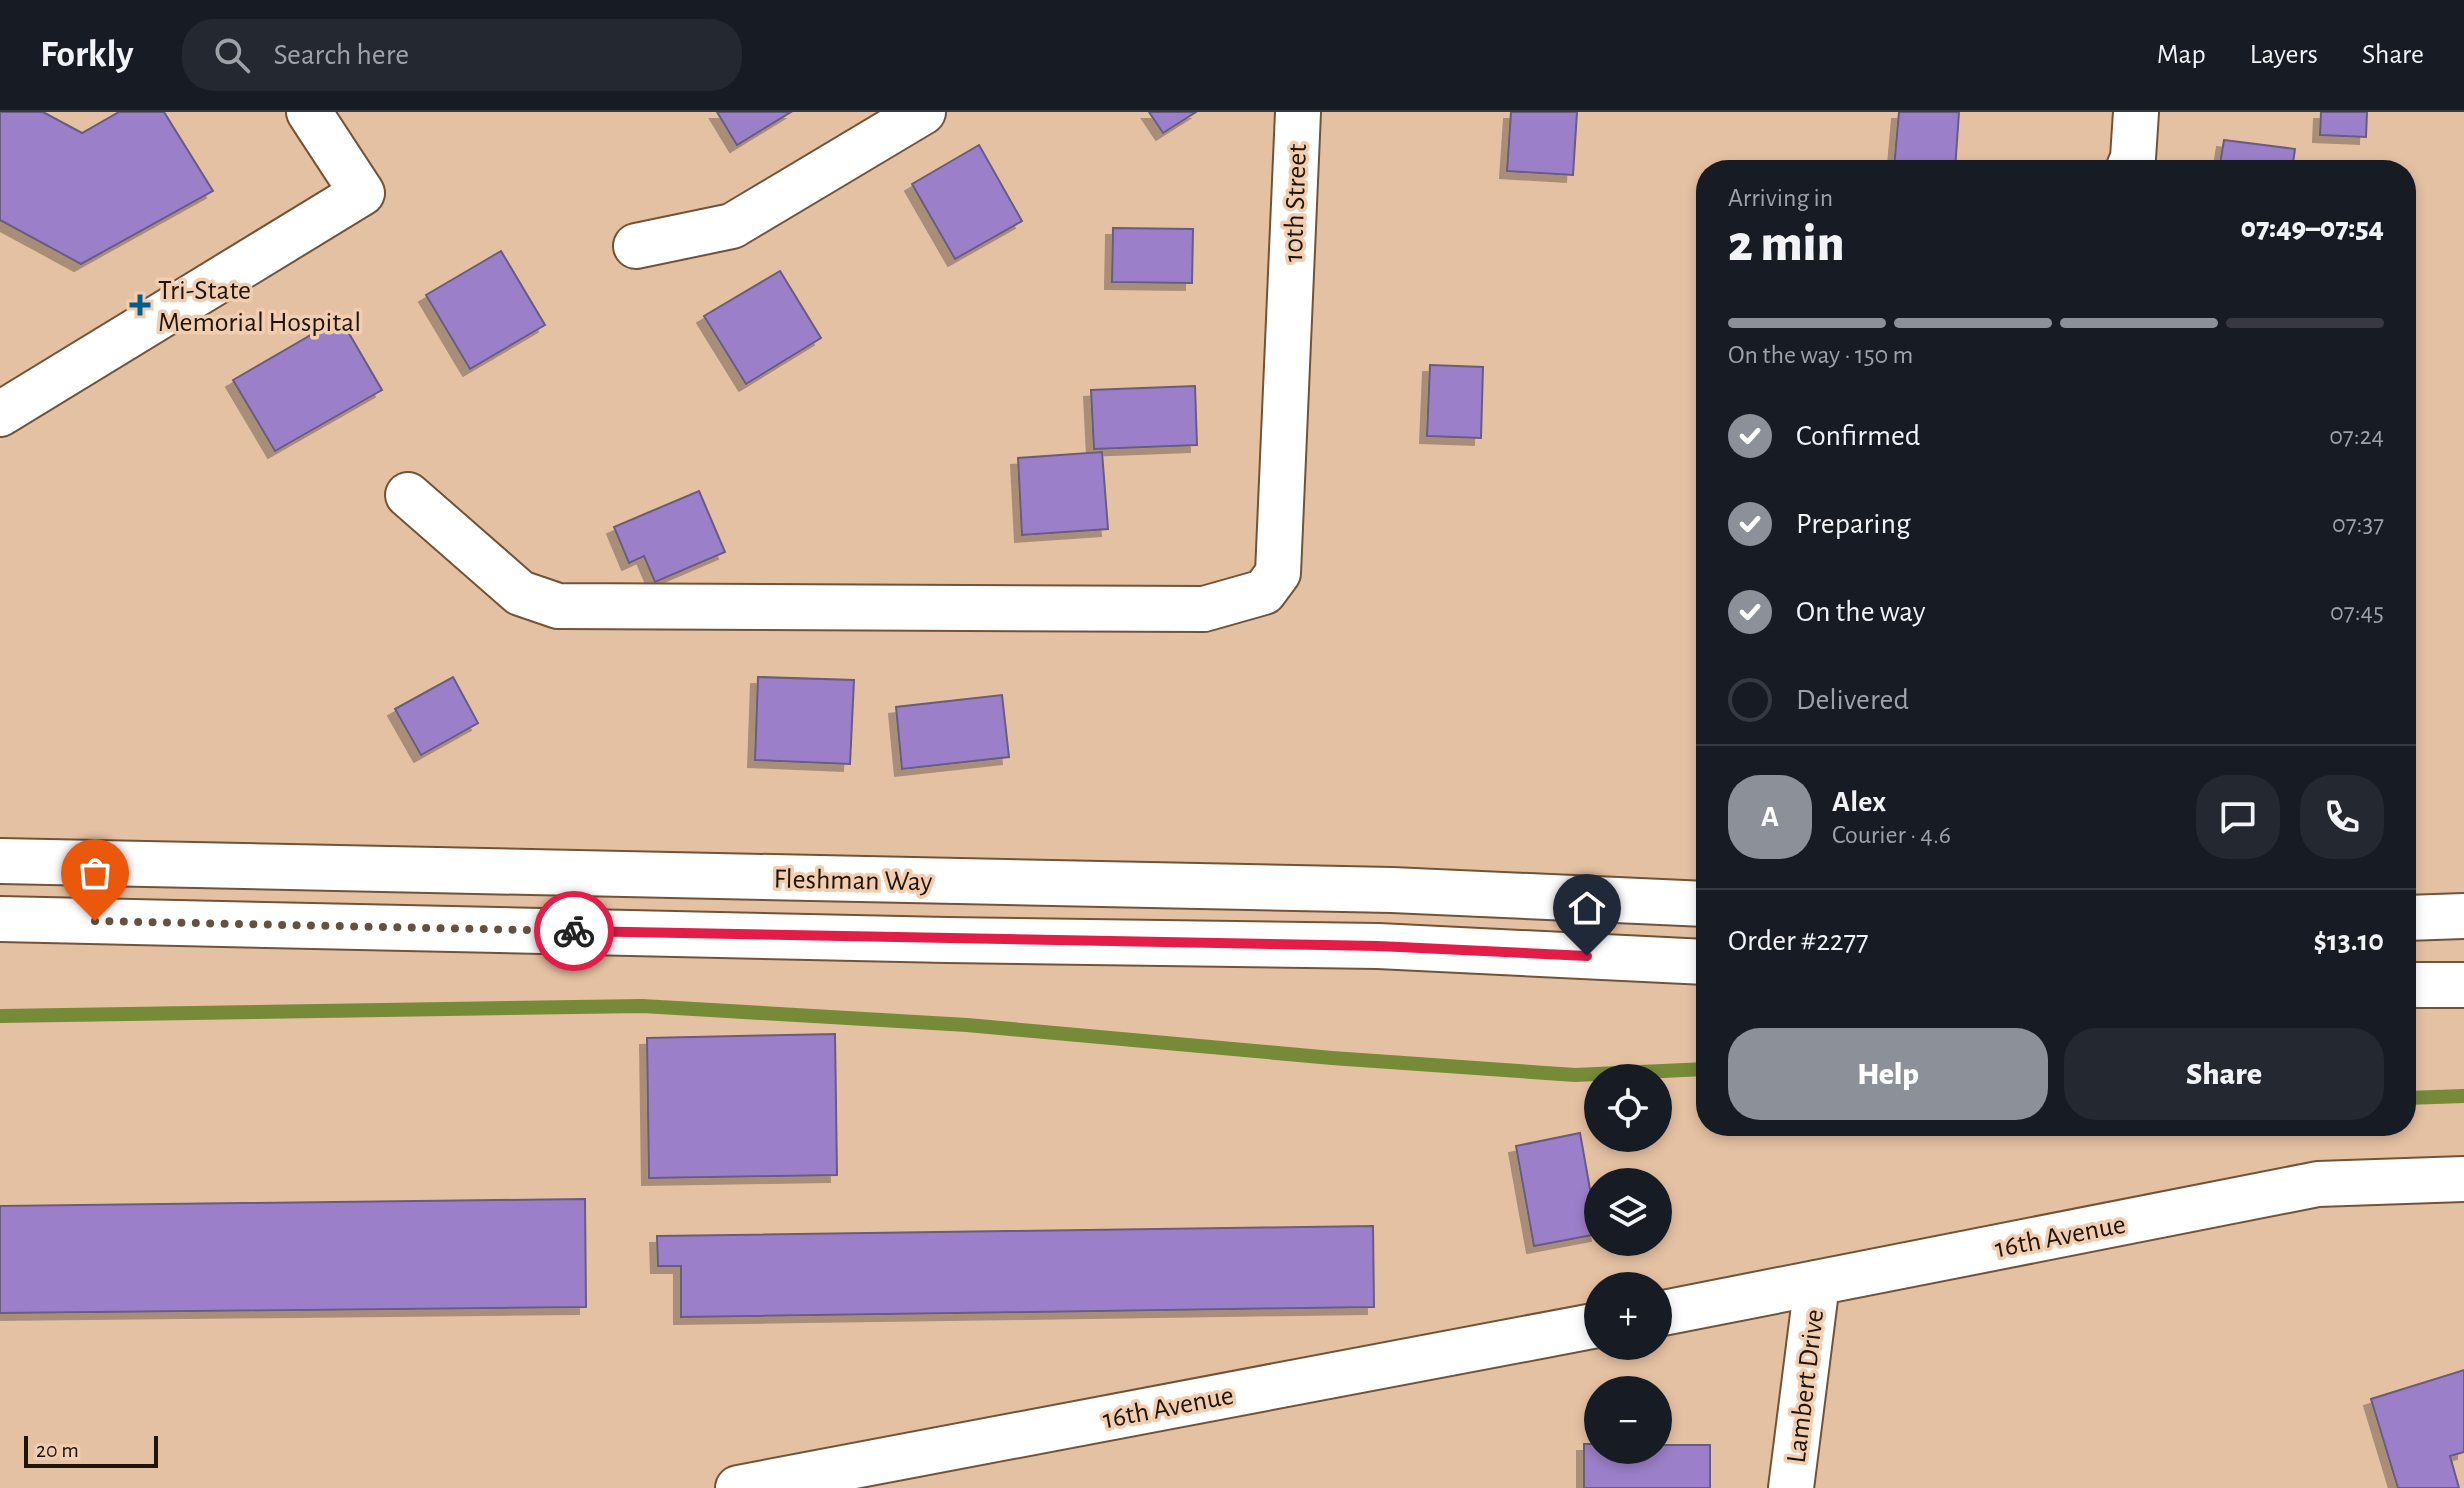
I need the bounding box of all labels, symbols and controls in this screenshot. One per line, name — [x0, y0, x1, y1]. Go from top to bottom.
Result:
search box — [182, 19, 742, 91]
icon: search — [210, 33, 254, 77]
text: Forkly — [40, 36, 134, 74]
text: Search here — [274, 40, 409, 70]
text: Map — [2157, 41, 2206, 69]
text: Layers — [2250, 41, 2318, 69]
text: Share — [2362, 41, 2424, 69]
street label: 10th Street — [1280, 143, 1312, 263]
text: Arriving in — [1728, 185, 1833, 211]
text: 07:49–07:54 — [2241, 213, 2384, 243]
text: 2 min — [1728, 218, 1844, 270]
place label: Tri-State Memorial Hospital — [158, 277, 361, 337]
marker: Tri-State Memorial Hospital — [129, 294, 151, 316]
text: On the way · 150 m — [1728, 342, 1913, 368]
icon: check — [1728, 414, 1772, 458]
text: Confirmed — [1796, 421, 1920, 451]
text: 07:24 — [2329, 423, 2384, 449]
icon: check — [1728, 502, 1772, 546]
text: Preparing — [1796, 509, 1911, 539]
text: 07:37 — [2332, 511, 2384, 537]
icon: check — [1728, 590, 1772, 634]
text: On the way — [1796, 597, 1925, 627]
text: 07:45 — [2330, 599, 2384, 625]
text: Delivered — [1796, 685, 1909, 715]
button: chat — [2196, 775, 2280, 859]
button: phone — [2300, 775, 2384, 859]
text: Alex — [1832, 787, 1886, 817]
text: A — [1761, 802, 1779, 832]
text: Courier · 4.6 — [1832, 822, 1951, 848]
pin — [61, 839, 129, 921]
icon: bag — [73, 851, 117, 895]
street label: Fleshman Way — [773, 866, 933, 896]
pin — [1553, 874, 1621, 956]
icon: home — [1565, 886, 1609, 930]
courier — [534, 891, 614, 971]
icon: bike — [552, 909, 596, 953]
text: Order #2277 — [1728, 926, 1869, 956]
text: $13.10 — [2313, 926, 2384, 956]
button: Help — [1728, 1028, 2048, 1120]
button: Share — [2064, 1028, 2384, 1120]
map controls — [1584, 1064, 1672, 1464]
button: locate — [1584, 1064, 1672, 1152]
button: layers — [1584, 1168, 1672, 1256]
street label: 16th Avenue — [1993, 1211, 2128, 1263]
button: + — [1584, 1272, 1672, 1360]
street label: Lambert Drive — [1783, 1308, 1829, 1465]
button: − — [1584, 1376, 1672, 1464]
street label: 16th Avenue — [1101, 1382, 1236, 1434]
scale bar — [24, 1432, 158, 1468]
text: 20 m — [36, 1439, 79, 1461]

